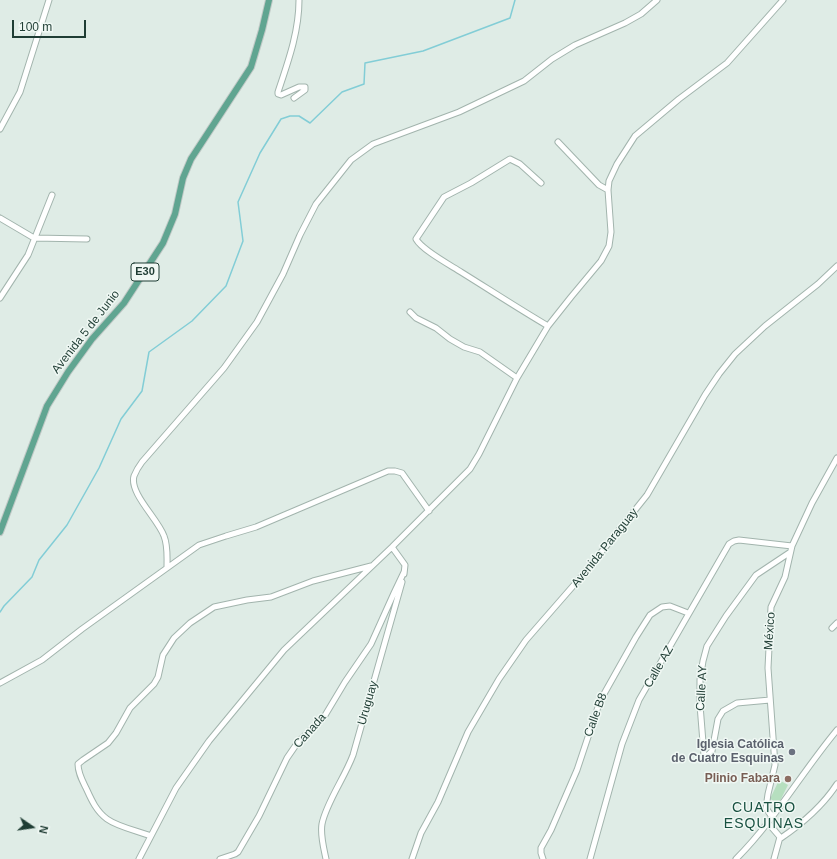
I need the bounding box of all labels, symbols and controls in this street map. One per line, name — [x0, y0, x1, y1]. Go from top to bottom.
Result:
scale bar — [14, 12, 88, 38]
text: 100 m — [19, 20, 52, 34]
road number: E30 — [131, 263, 159, 281]
street label: Avenida 5 de Junio — [49, 287, 123, 377]
street label: Avenida Paraguay — [569, 505, 641, 591]
street label: México — [761, 612, 779, 650]
street label: Calle AZ — [641, 643, 677, 691]
street label: Calle AY — [694, 665, 710, 711]
street label: Uruguay — [355, 679, 381, 727]
street label: Calle B8 — [581, 691, 611, 739]
street label: Canada — [291, 711, 329, 751]
place label: Iglesia Católica de Cuatro Esquinas — [671, 738, 784, 766]
marker: Iglesia Católica de Cuatro Esquinas — [787, 747, 797, 757]
place label: Plinio Fabara — [705, 772, 780, 786]
marker: Plinio Fabara — [783, 774, 793, 784]
district label: CUATRO ESQUINAS — [724, 800, 804, 832]
north arrow — [12, 807, 52, 847]
text: N — [37, 824, 50, 835]

